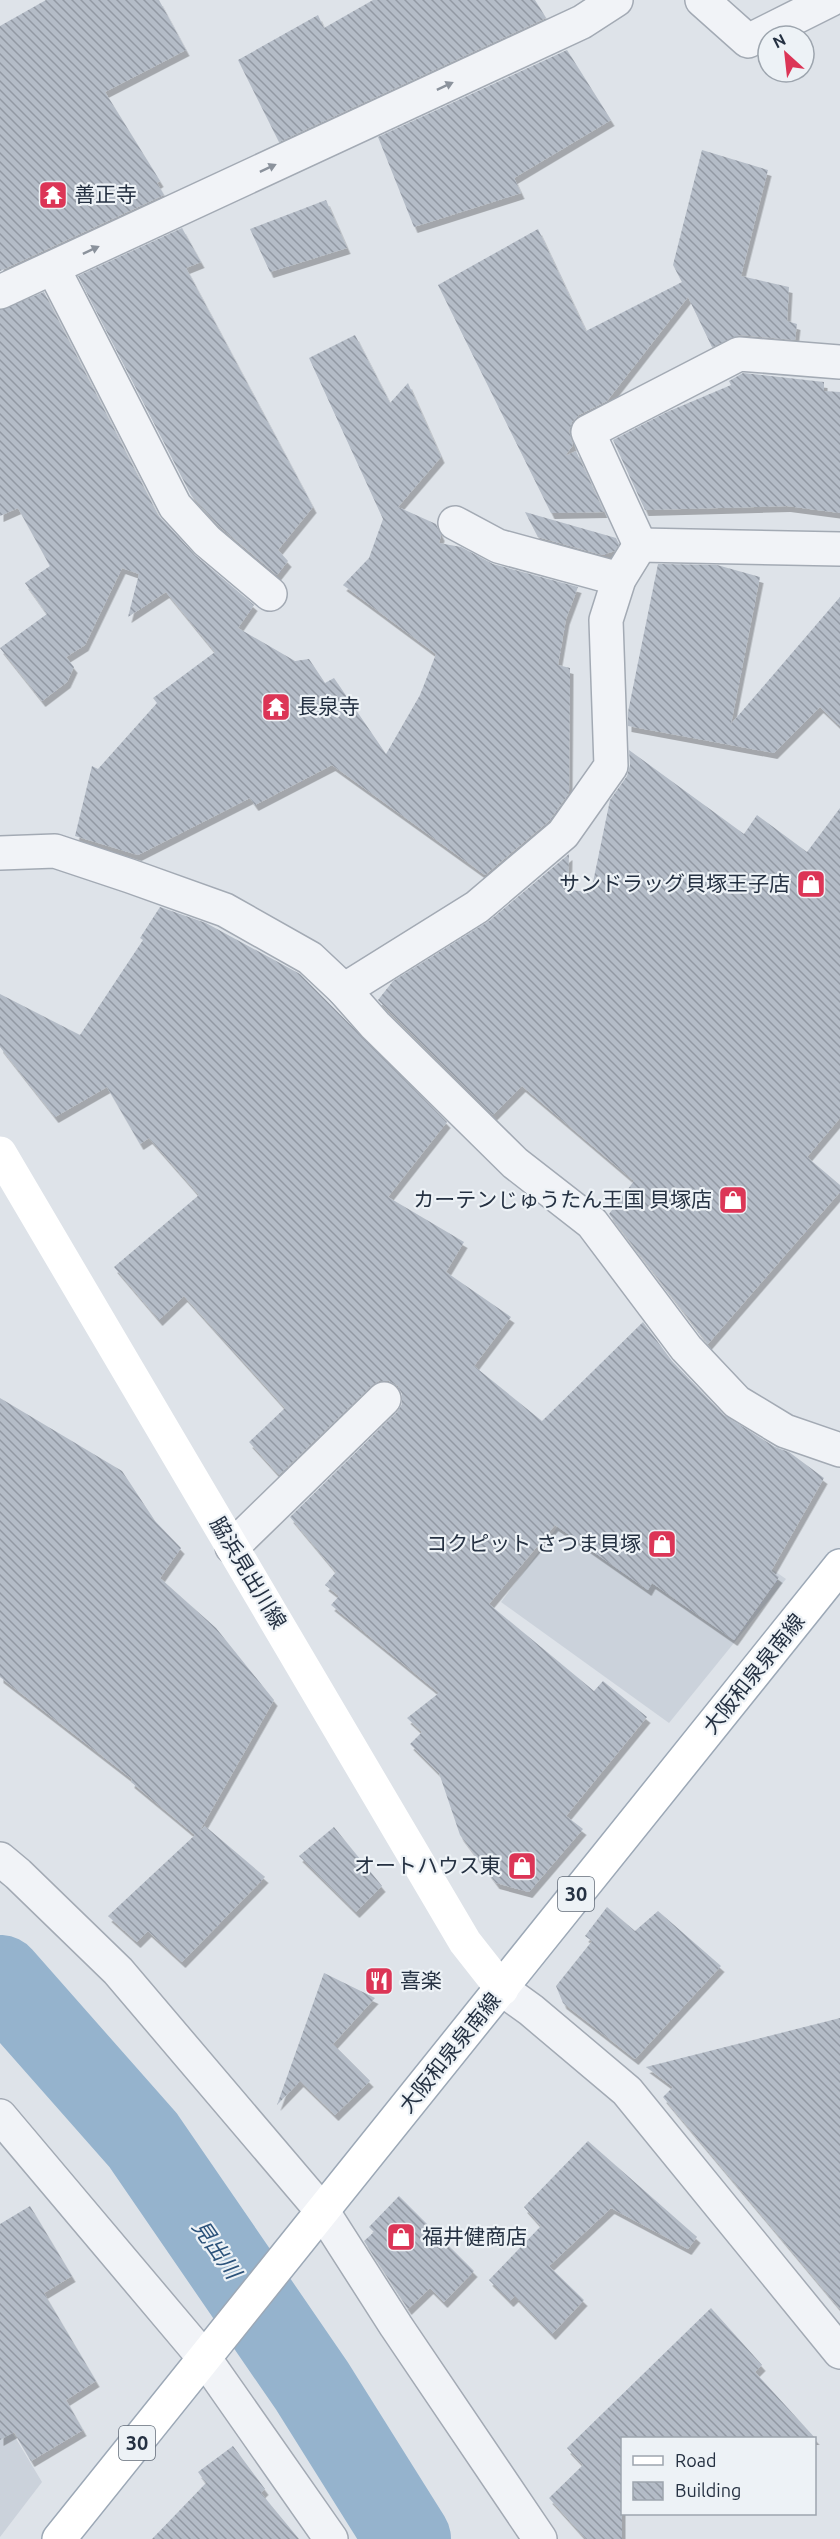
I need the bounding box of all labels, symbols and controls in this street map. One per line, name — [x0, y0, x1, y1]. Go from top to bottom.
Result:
north arrow — [756, 24, 816, 84]
text: N — [770, 30, 789, 51]
one-way arrow — [436, 81, 453, 90]
one-way arrow — [259, 163, 276, 172]
temple icon: 善正寺 — [37, 179, 69, 211]
place label: 善正寺 — [74, 182, 137, 206]
one-way arrow — [83, 245, 101, 255]
temple icon: 長泉寺 — [260, 691, 292, 723]
place label: 長泉寺 — [297, 694, 360, 718]
shop icon: サンドラッグ貝塚王子店 — [795, 868, 827, 900]
place label: サンドラッグ貝塚王子店 — [559, 871, 790, 895]
shop icon: カーテンじゅうたん王国 貝塚店 — [717, 1184, 749, 1216]
place label: カーテンじゅうたん王国 貝塚店 — [413, 1187, 712, 1211]
street label: 脇浜見出川線 — [206, 1512, 292, 1633]
shop icon: コクピット さつま貝塚 — [646, 1528, 678, 1560]
place label: コクピット さつま貝塚 — [426, 1531, 641, 1555]
street label: 大阪和泉泉南線 — [698, 1609, 809, 1738]
shop icon: オートハウス東 — [506, 1850, 538, 1882]
place label: オートハウス東 — [354, 1853, 501, 1877]
road number: 30 — [558, 1877, 594, 1911]
restaurant icon: 喜楽 — [363, 1965, 395, 1997]
place label: 喜楽 — [400, 1968, 442, 1992]
street label: 大阪和泉泉南線 — [394, 1988, 505, 2117]
water label: 見出川 — [188, 2215, 248, 2285]
shop icon: 福井健商店 — [385, 2221, 417, 2253]
place label: 福井健商店 — [422, 2224, 527, 2248]
road number: 30 — [119, 2426, 155, 2460]
legend — [621, 2437, 816, 2515]
text: Road — [675, 2450, 717, 2470]
text: Building — [675, 2480, 741, 2500]

